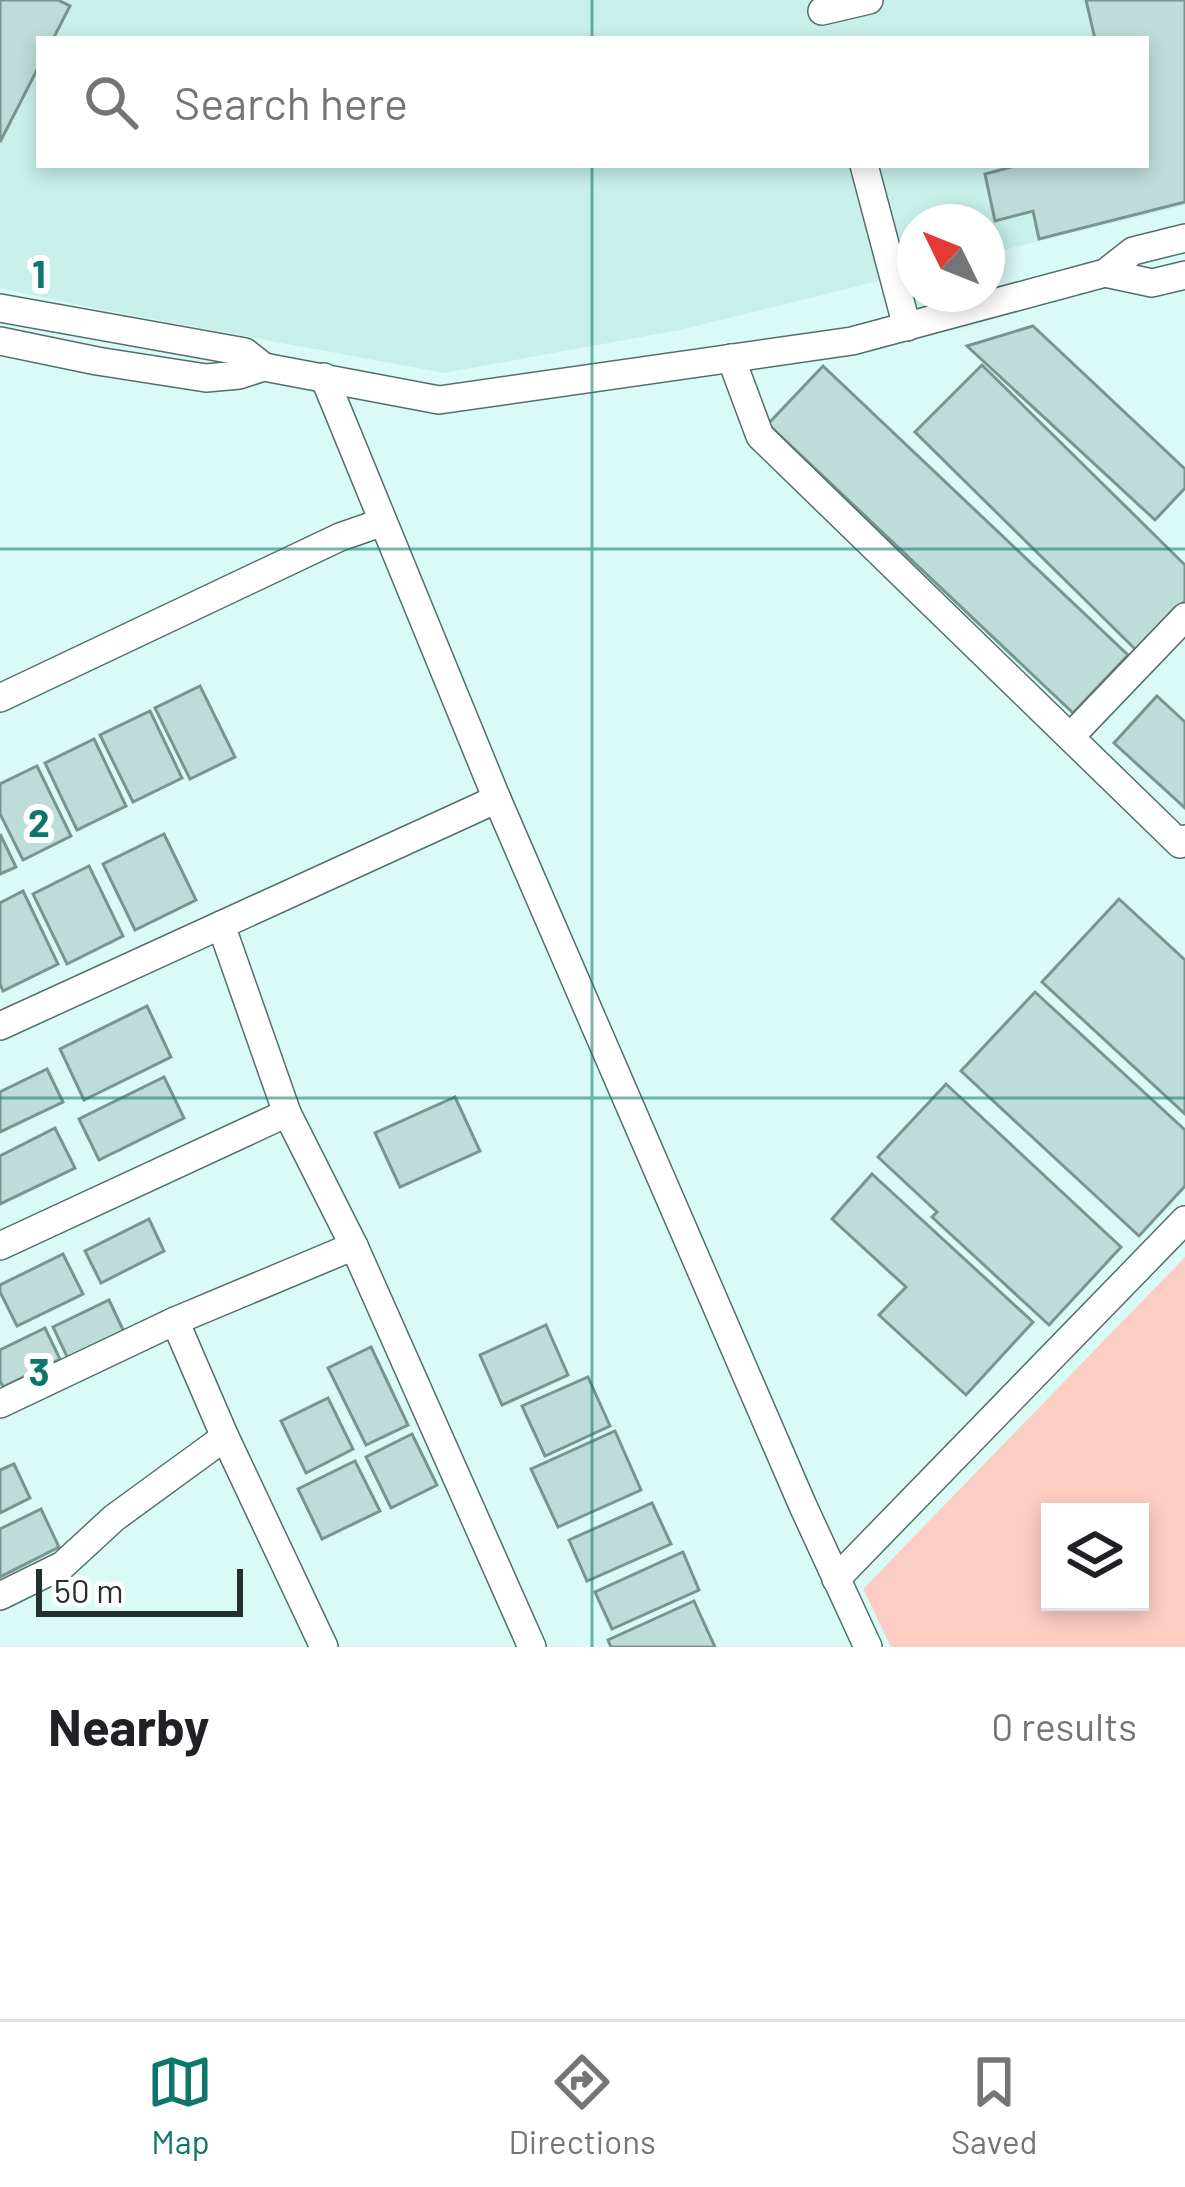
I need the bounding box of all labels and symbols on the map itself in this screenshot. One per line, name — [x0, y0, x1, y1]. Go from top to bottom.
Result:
north arrow — [897, 204, 1005, 312]
text: 1 — [32, 249, 46, 296]
text: 2 — [28, 798, 50, 845]
text: 3 — [28, 1347, 50, 1394]
scale bar — [36, 1563, 243, 1616]

